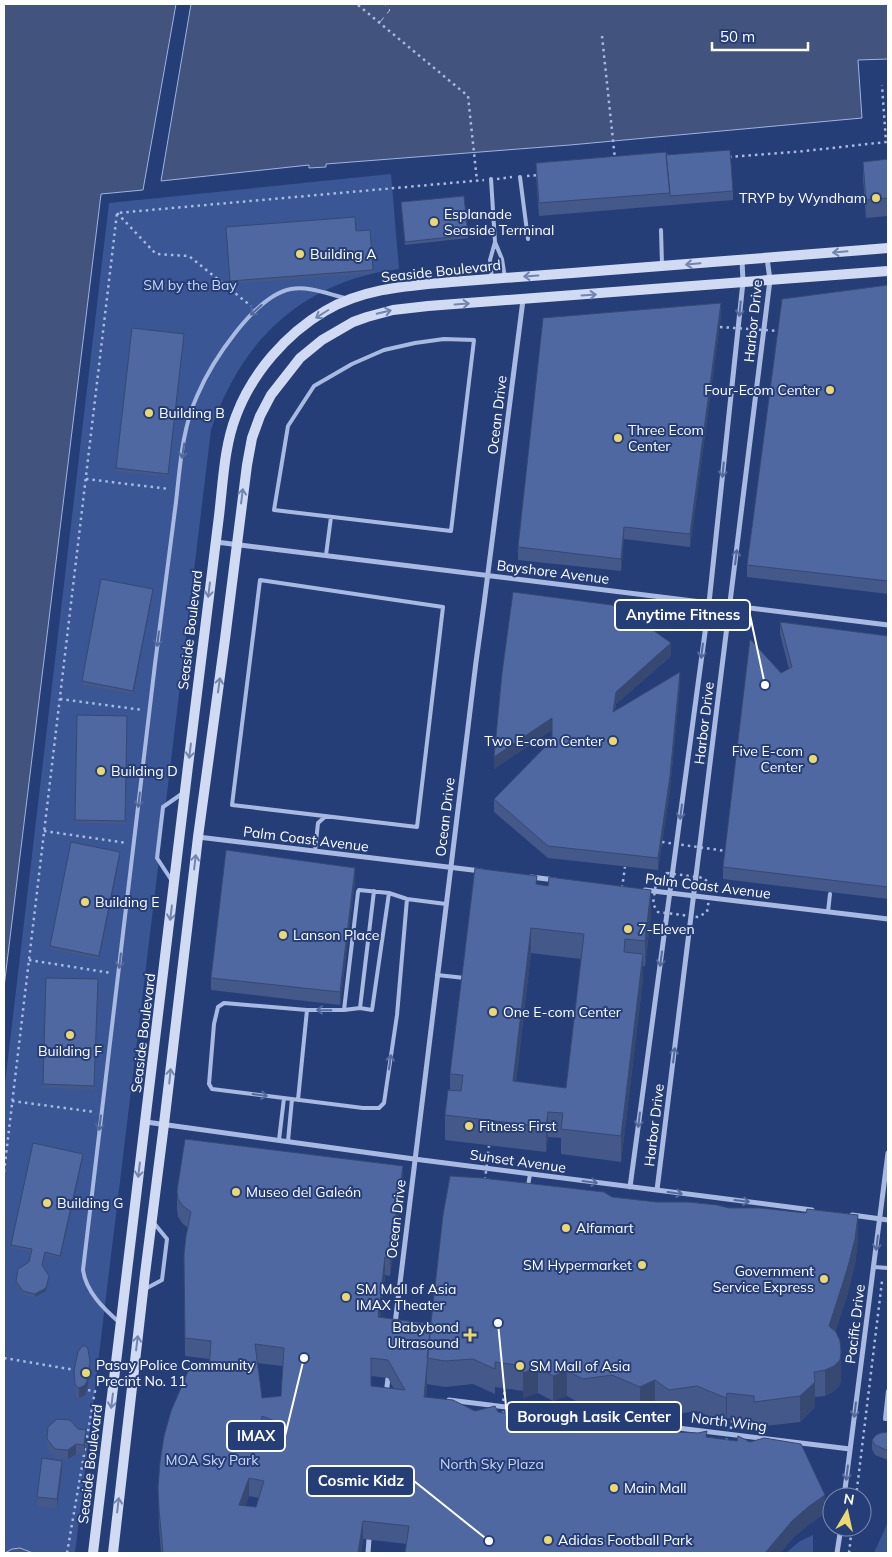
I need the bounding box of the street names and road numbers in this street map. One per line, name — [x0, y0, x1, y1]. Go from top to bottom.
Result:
street label: Seaside Boulevard — [380, 256, 502, 286]
street label: Harbor Drive — [740, 279, 766, 363]
street label: Ocean Drive — [483, 375, 511, 455]
street label: Bayshore Avenue — [496, 556, 610, 588]
street label: Seaside Boulevard — [174, 569, 206, 691]
street label: Harbor Drive — [690, 681, 718, 765]
street label: Ocean Drive — [431, 777, 459, 857]
street label: Palm Coast Avenue — [242, 822, 370, 856]
street label: Palm Coast Avenue — [644, 869, 772, 903]
street label: Seaside Boulevard — [127, 972, 159, 1094]
street label: Harbor Drive — [640, 1083, 668, 1167]
street label: Sunset Avenue — [469, 1145, 567, 1177]
street label: Ocean Drive — [382, 1179, 410, 1259]
street label: Pacific Drive — [841, 1283, 869, 1365]
street label: Seaside Boulevard — [74, 1403, 106, 1525]
street label: North Wing — [690, 1408, 768, 1436]

